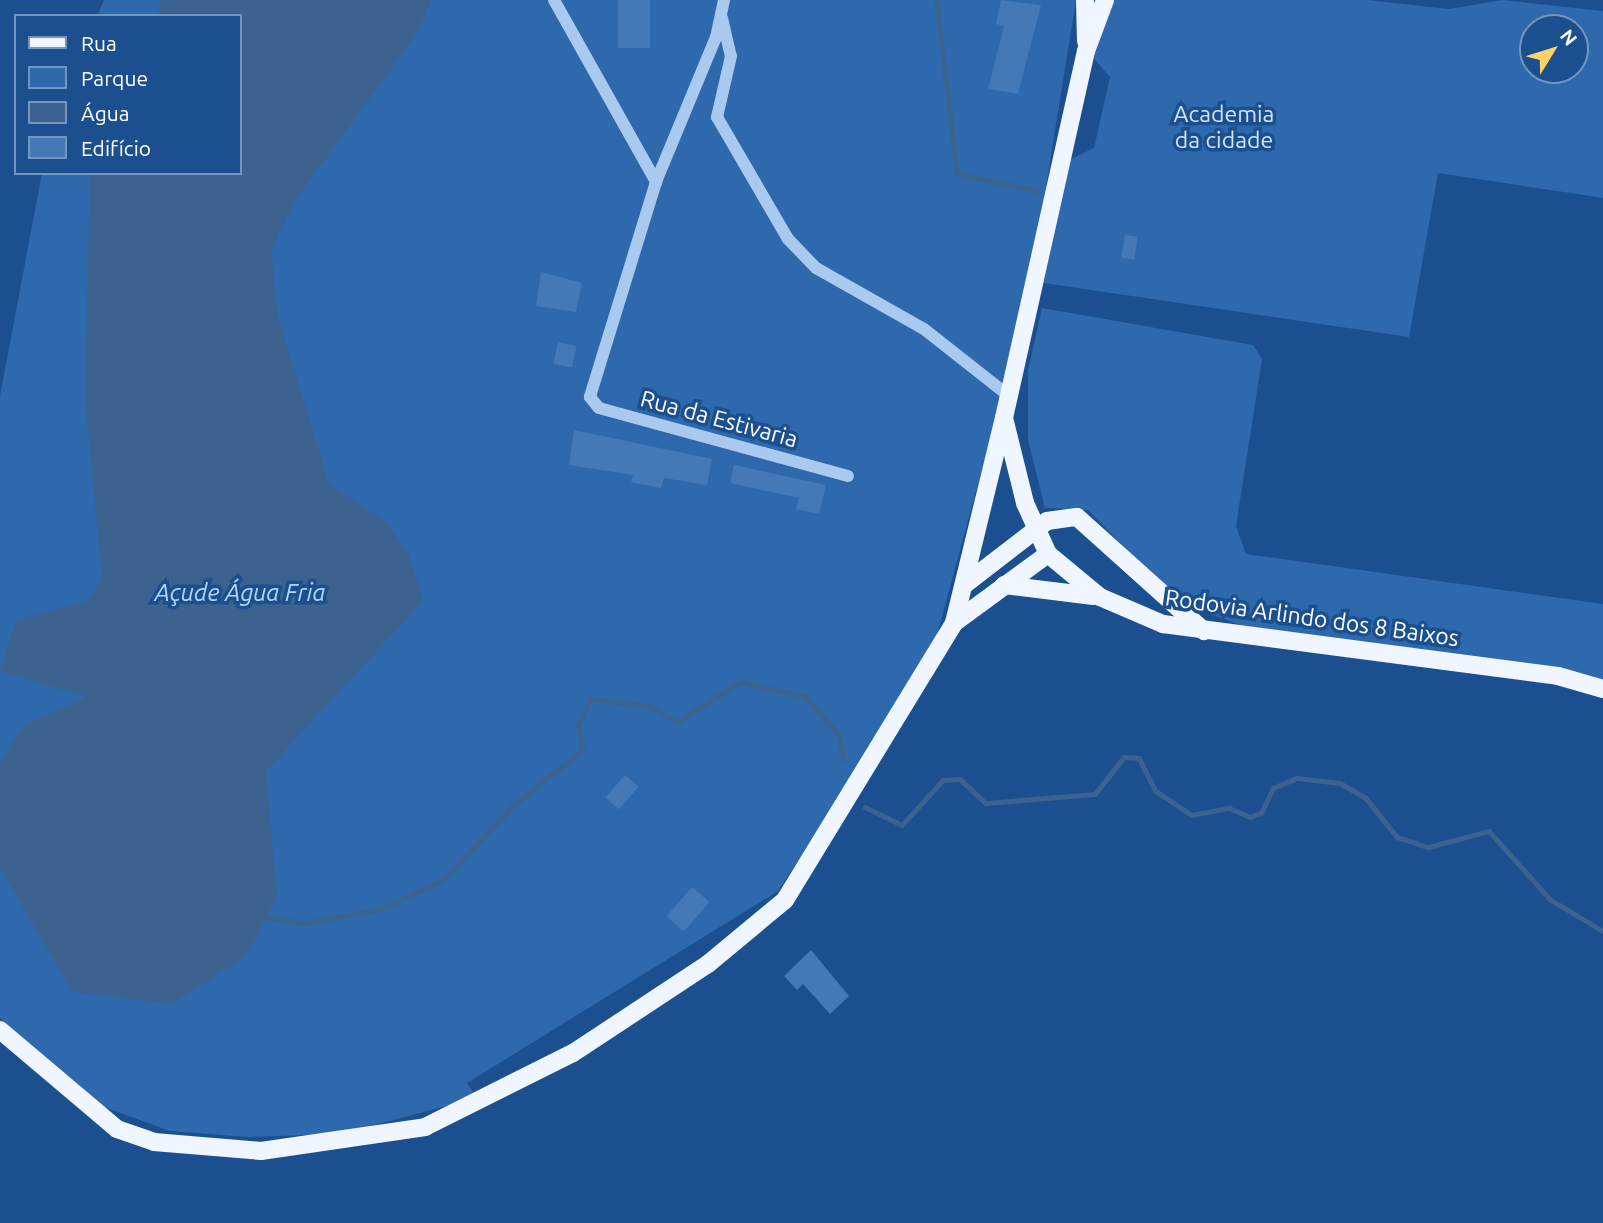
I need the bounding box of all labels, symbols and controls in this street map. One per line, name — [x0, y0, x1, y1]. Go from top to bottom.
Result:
legend — [14, 14, 242, 175]
north arrow — [1519, 14, 1589, 84]
text: N — [1556, 25, 1582, 50]
text: Rua — [81, 31, 117, 55]
text: Parque — [81, 66, 148, 90]
park label: Academia da cidade — [1174, 100, 1274, 154]
text: Água — [81, 101, 130, 125]
text: Edifício — [81, 136, 151, 160]
street label: Rua da Estivaria — [637, 385, 801, 453]
water label: Açude Água Fria — [154, 579, 326, 607]
street label: Rodovia Arlindo dos 8 Baixos — [1163, 584, 1461, 652]

